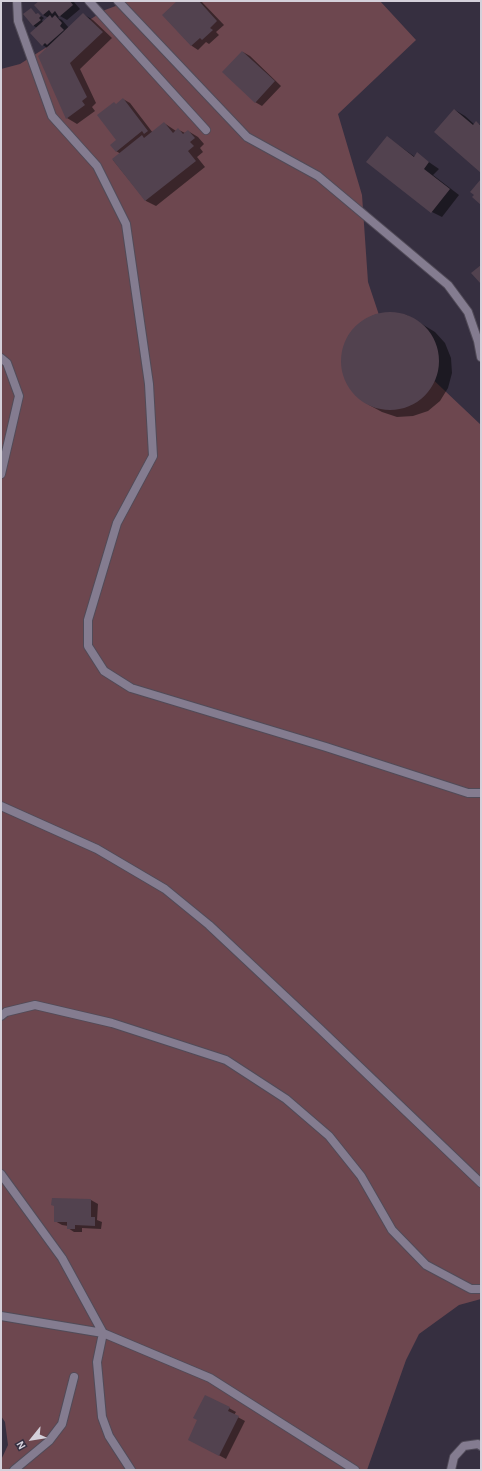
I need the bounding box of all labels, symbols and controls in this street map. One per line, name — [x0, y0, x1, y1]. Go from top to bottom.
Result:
north arrow — [12, 1419, 52, 1459]
text: N — [14, 1439, 28, 1451]

